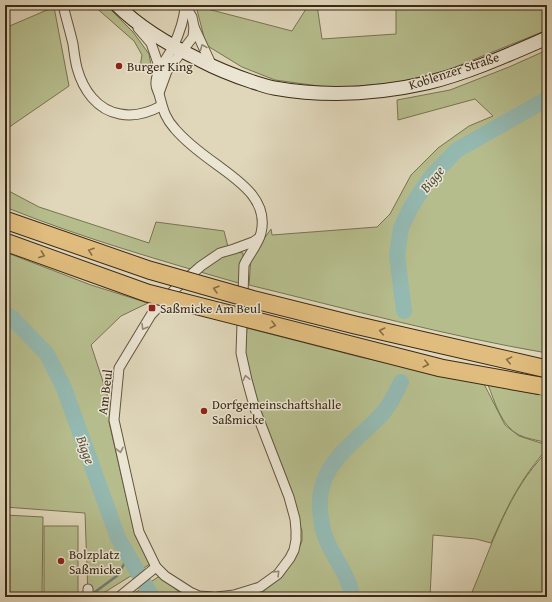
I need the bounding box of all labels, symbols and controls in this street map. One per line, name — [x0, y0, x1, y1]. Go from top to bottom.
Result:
one-way arrow — [199, 43, 207, 50]
street label: Koblenzer Straße — [406, 47, 502, 95]
place label: Burger King — [127, 57, 193, 76]
marker: Burger King — [114, 61, 124, 71]
water label: Bigge — [414, 161, 449, 197]
one-way arrow — [88, 247, 95, 256]
one-way arrow — [38, 250, 45, 259]
one-way arrow — [212, 285, 219, 294]
place label: Saßmicke Am Beul — [160, 299, 261, 318]
marker: Saßmicke Am Beul — [147, 303, 157, 313]
one-way arrow — [269, 320, 276, 329]
one-way arrow — [141, 323, 148, 330]
one-way arrow — [379, 328, 385, 336]
one-way arrow — [506, 357, 512, 365]
one-way arrow — [422, 359, 429, 368]
street label: Am Beul — [93, 368, 117, 416]
one-way arrow — [243, 375, 251, 381]
place label: Dorfgemeinschaftshalle Saßmicke — [212, 395, 341, 429]
marker: Dorfgemeinschaftshalle Saßmicke — [199, 406, 209, 416]
water label: Bigge — [71, 432, 100, 467]
one-way arrow — [115, 447, 124, 453]
place label: Bolzplatz Saßmicke — [69, 545, 121, 579]
marker: Bolzplatz Saßmicke — [56, 556, 66, 566]
one-way arrow — [273, 570, 280, 578]

